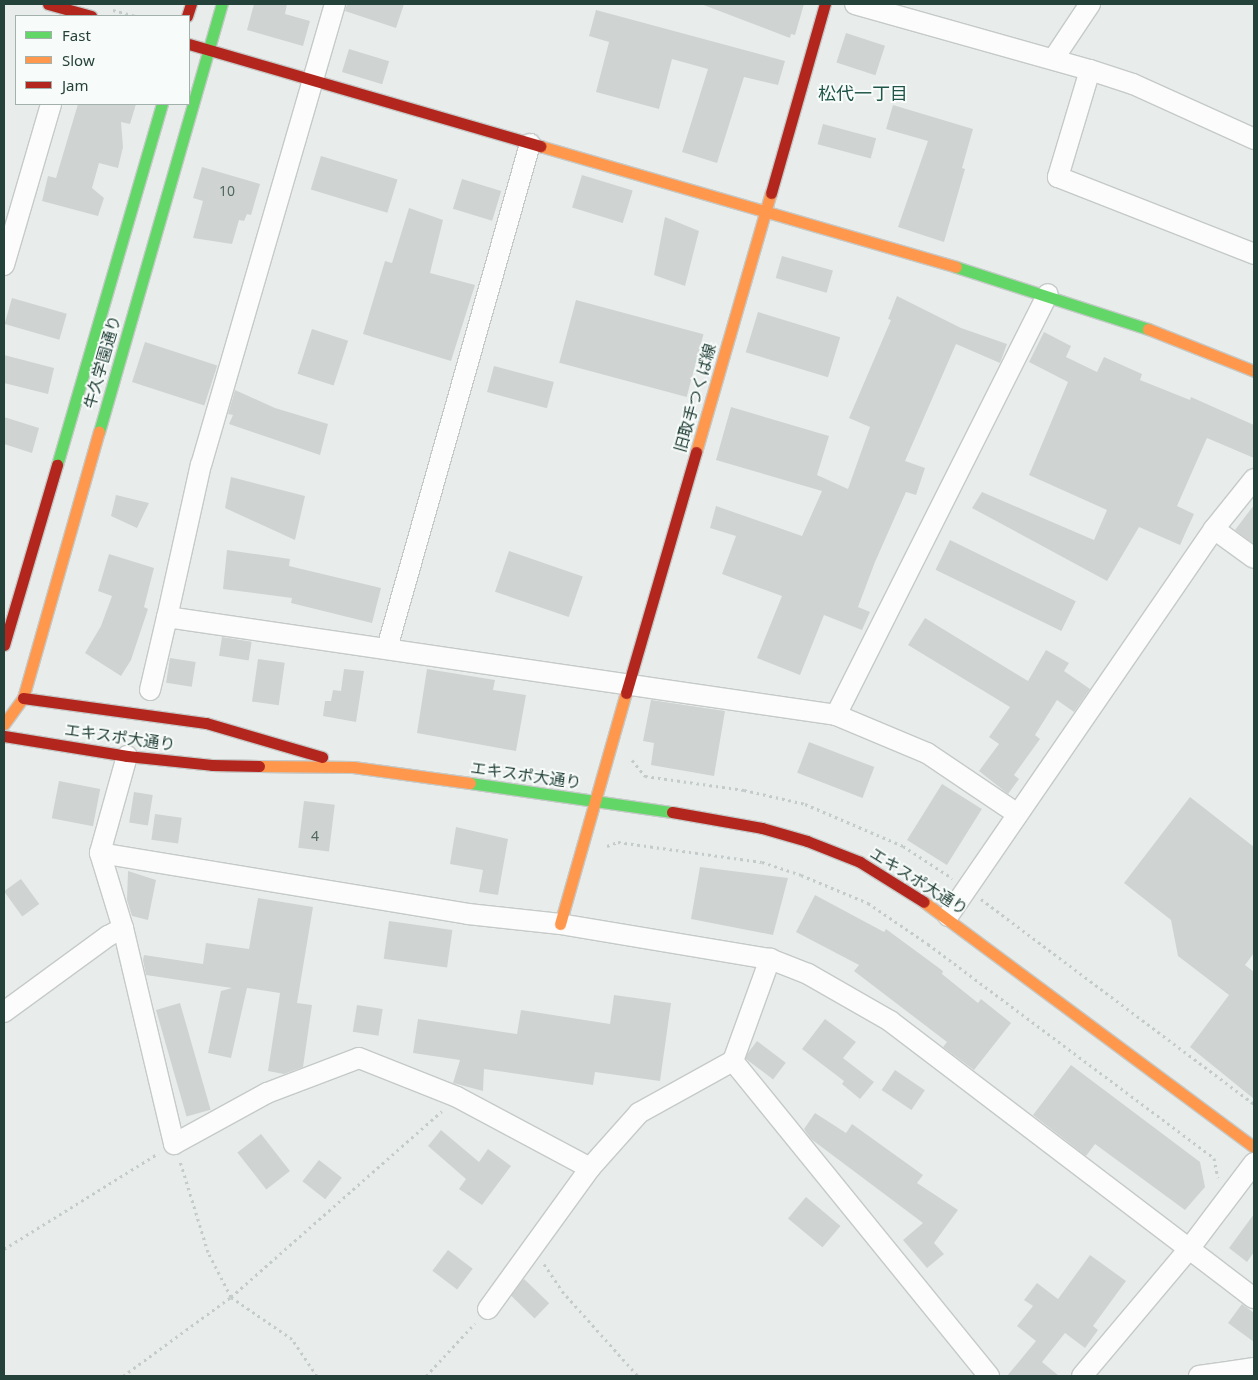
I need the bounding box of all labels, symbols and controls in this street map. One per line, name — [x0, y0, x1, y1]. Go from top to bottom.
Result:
legend — [15, 15, 190, 105]
text: Fast — [62, 25, 91, 45]
text: Slow — [62, 50, 95, 70]
text: Jam — [62, 75, 89, 95]
district label: 松代一丁目 — [818, 82, 908, 104]
house number: 10 — [219, 183, 235, 199]
street label: 牛久学園通り — [80, 313, 124, 411]
street label: 旧取手つくば線 — [670, 342, 720, 454]
street label: エキスポ大通り — [63, 720, 177, 754]
street label: エキスポ大通り — [469, 758, 583, 792]
house number: 4 — [311, 828, 319, 844]
street label: エキスポ大通り — [866, 843, 972, 919]

